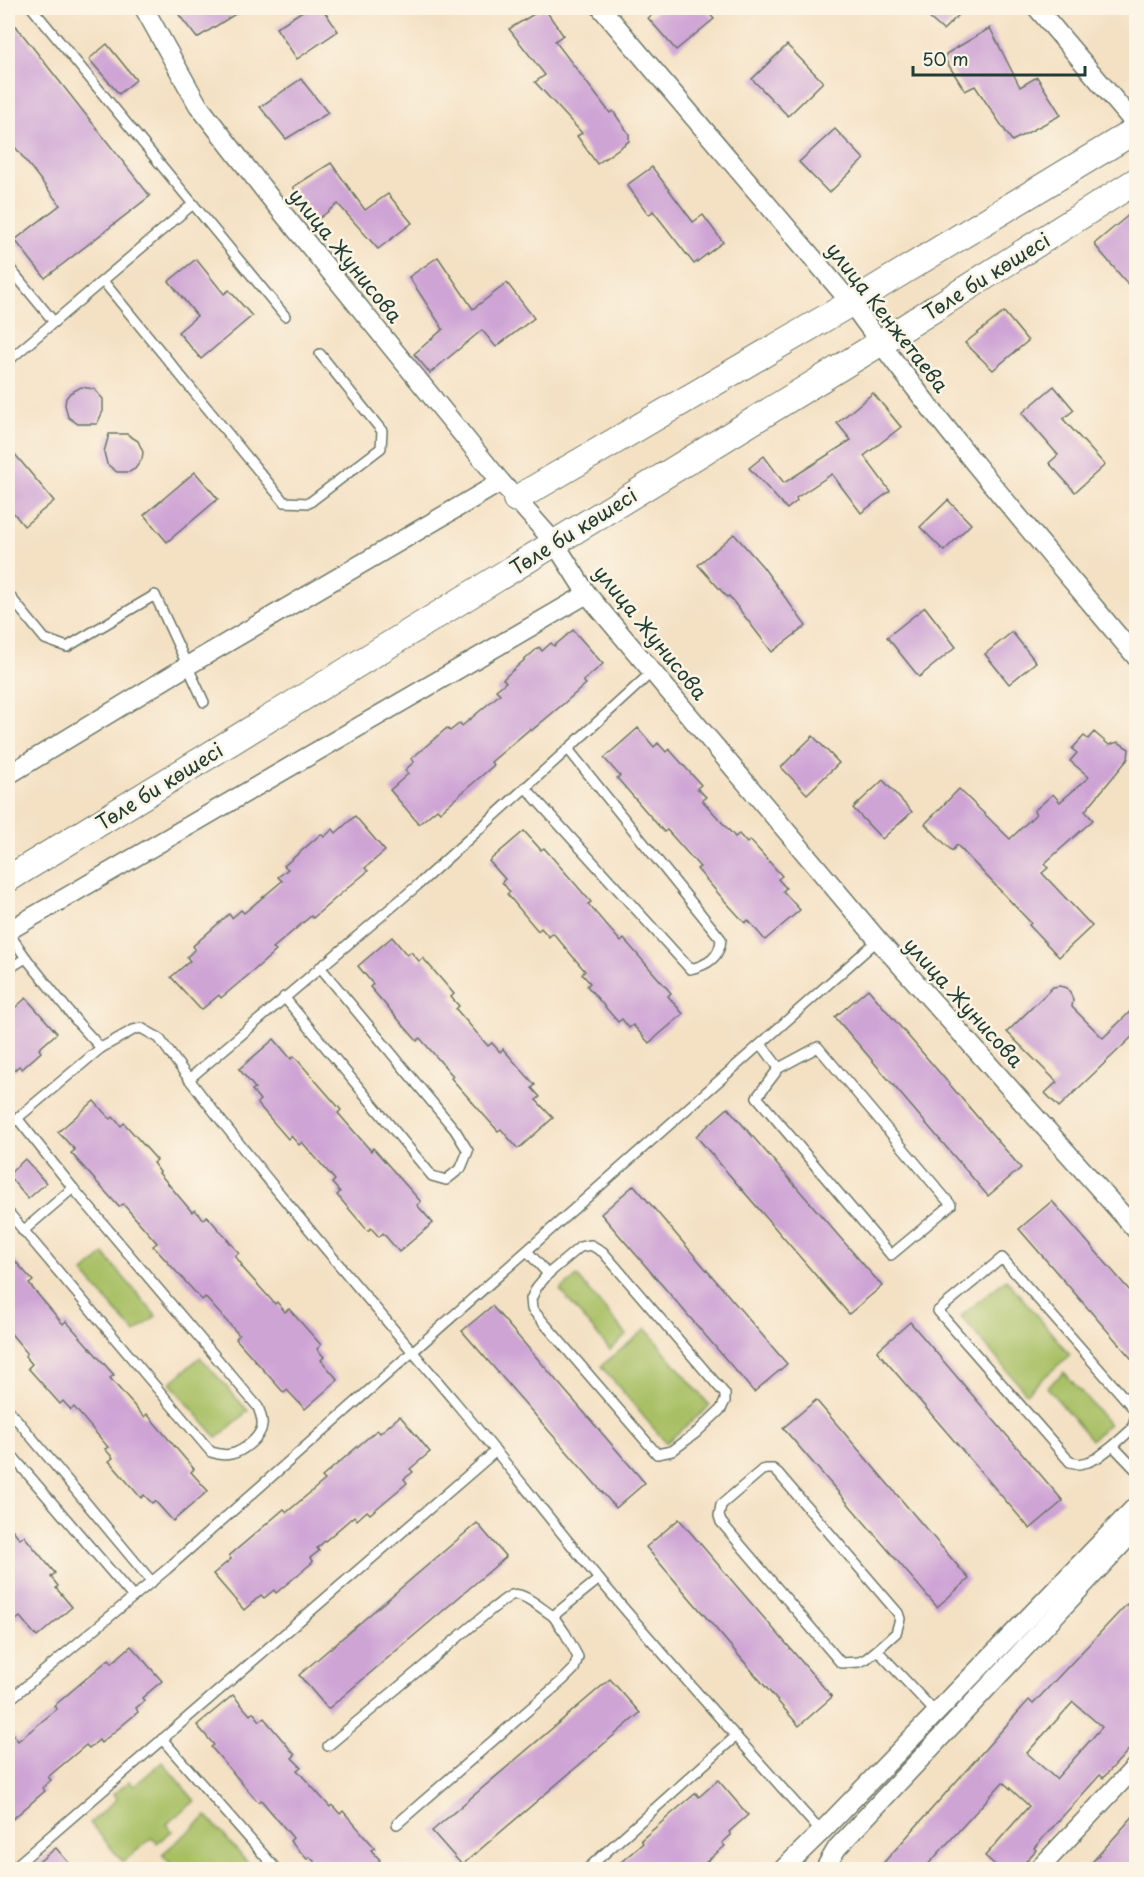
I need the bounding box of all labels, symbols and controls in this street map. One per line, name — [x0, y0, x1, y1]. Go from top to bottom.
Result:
scale bar — [913, 39, 1086, 77]
text: 50 m — [922, 45, 969, 72]
street label: улица Жунисова — [282, 181, 410, 329]
street label: Төле би көшесі — [916, 225, 1056, 327]
street label: улица Кенжетаева — [820, 235, 957, 399]
street label: Төле би көшесі — [503, 480, 643, 582]
street label: улица Жунисова — [587, 558, 715, 706]
street label: Төле би көшесі — [89, 735, 229, 837]
street label: улица Жунисова — [897, 930, 1031, 1074]

